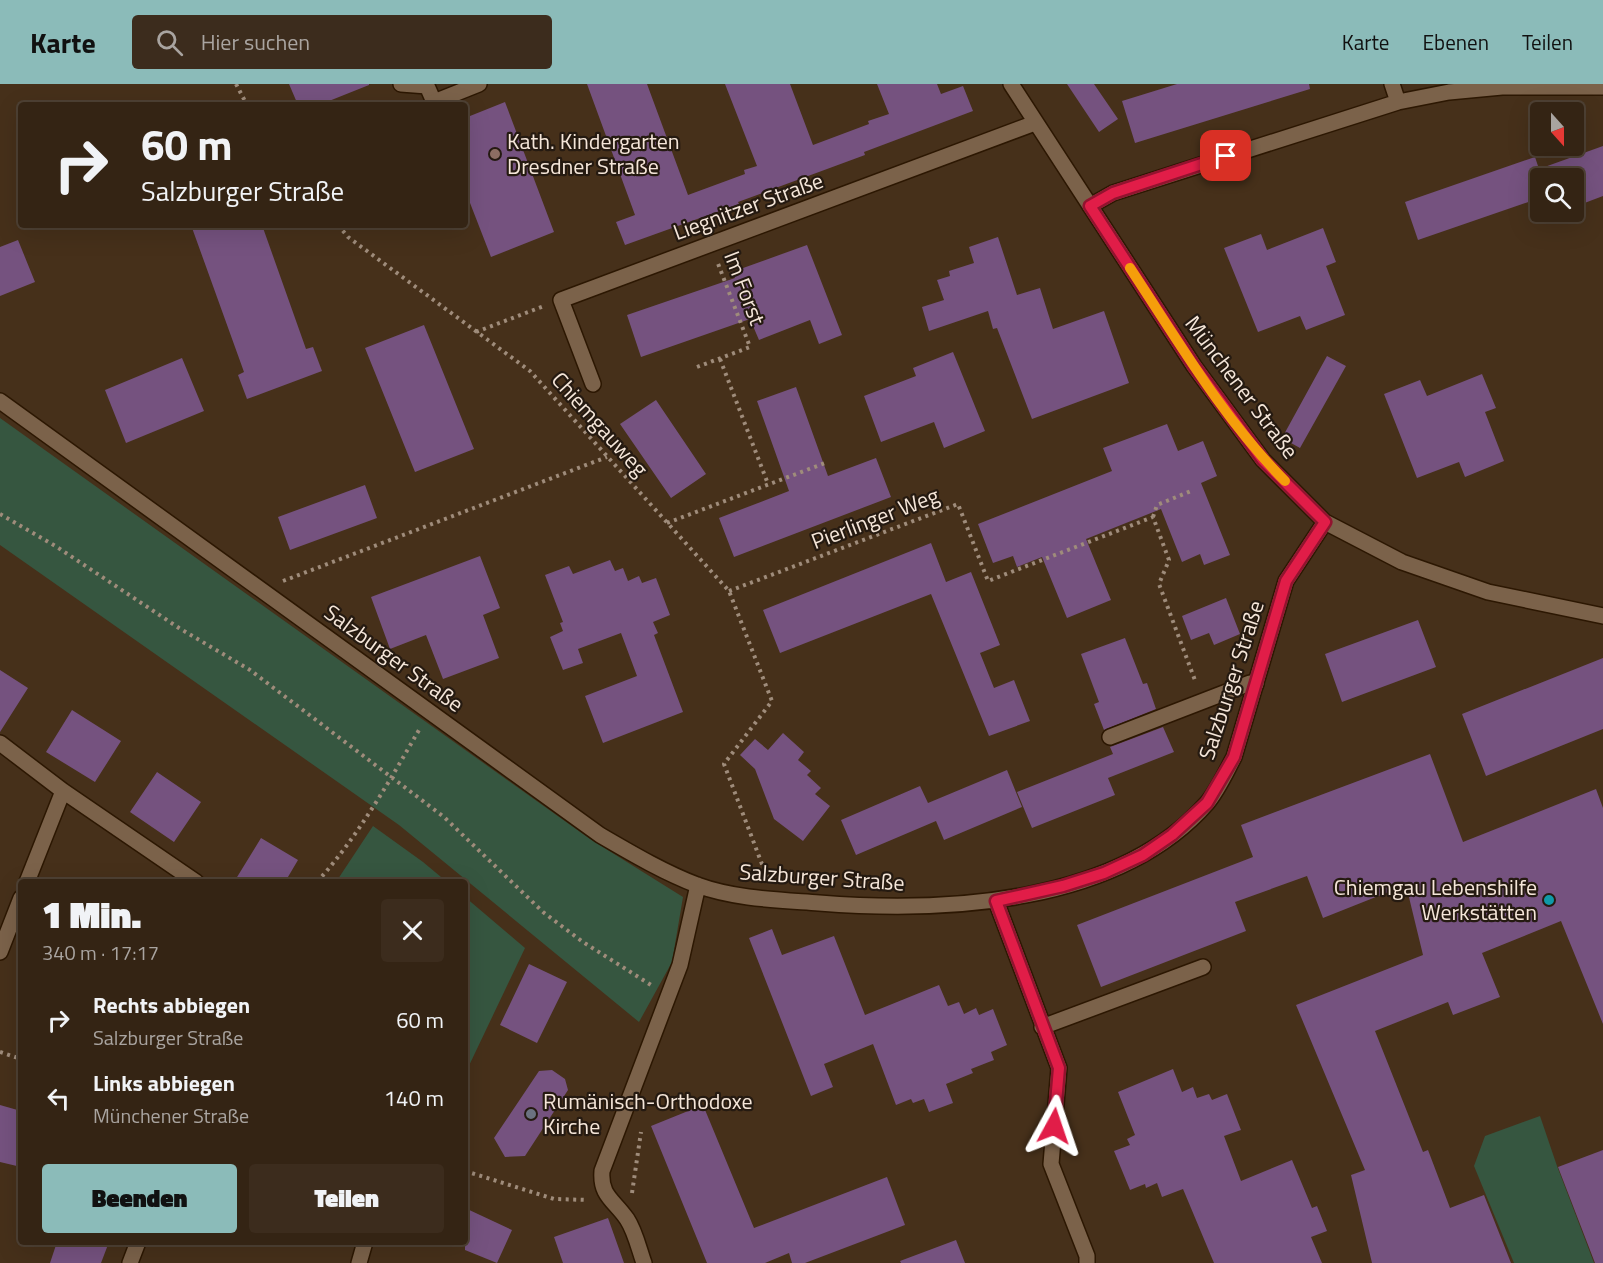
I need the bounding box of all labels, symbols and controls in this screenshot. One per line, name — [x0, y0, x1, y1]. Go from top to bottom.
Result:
search box — [132, 15, 552, 69]
text: Karte — [30, 21, 96, 64]
text: Hier suchen — [201, 25, 310, 59]
icon: search — [153, 26, 186, 59]
text: Karte — [1342, 26, 1389, 58]
text: Ebenen — [1422, 26, 1489, 58]
text: Teilen — [1522, 26, 1573, 58]
north arrow — [1530, 102, 1584, 156]
map controls — [1530, 102, 1584, 222]
text: 60 m — [141, 112, 233, 176]
place label: Kath. Kindergarten Dresdner Straße — [507, 124, 680, 183]
icon: right — [42, 126, 120, 204]
pin — [1200, 130, 1251, 181]
icon: arrive — [1209, 139, 1242, 172]
marker: Kath. Kindergarten Dresdner Straße — [488, 147, 502, 161]
street label: Liegnitzer Straße — [668, 163, 828, 249]
button: search — [1530, 168, 1584, 222]
text: Salzburger Straße — [141, 170, 344, 211]
street label: Im Forst — [715, 246, 775, 330]
street label: Münchener Straße — [1177, 308, 1307, 466]
street label: Chiemgauweg — [543, 364, 657, 484]
street label: Pierlinger Weg — [806, 478, 944, 558]
street label: Salzburger Straße — [317, 596, 471, 720]
street label: Salzburger Straße — [1189, 596, 1273, 764]
street label: Salzburger Straße — [738, 854, 906, 900]
place label: Chiemgau Lebenshilfe Werkstätten — [1334, 870, 1537, 929]
text: 1 Min. — [42, 887, 141, 942]
marker: Chiemgau Lebenshilfe Werkstätten — [1542, 893, 1556, 907]
button: close — [381, 899, 444, 962]
text: 340 m · 17:17 — [42, 937, 159, 968]
text: Rechts abbiegen — [93, 988, 250, 1022]
text: 60 m — [396, 1003, 444, 1037]
icon: right — [42, 1004, 75, 1037]
text: Salzburger Straße — [93, 1022, 243, 1053]
text: Links abbiegen — [93, 1066, 235, 1100]
text: 140 m — [384, 1081, 444, 1115]
icon: left — [42, 1082, 75, 1115]
place label: Rumänisch-Orthodoxe Kirche — [543, 1084, 753, 1143]
position arrow — [1022, 1094, 1086, 1158]
text: Münchener Straße — [93, 1100, 249, 1131]
marker: Rumänisch-Orthodoxe Kirche — [524, 1107, 538, 1121]
button: Beenden — [42, 1164, 237, 1233]
button: Teilen — [249, 1164, 444, 1233]

